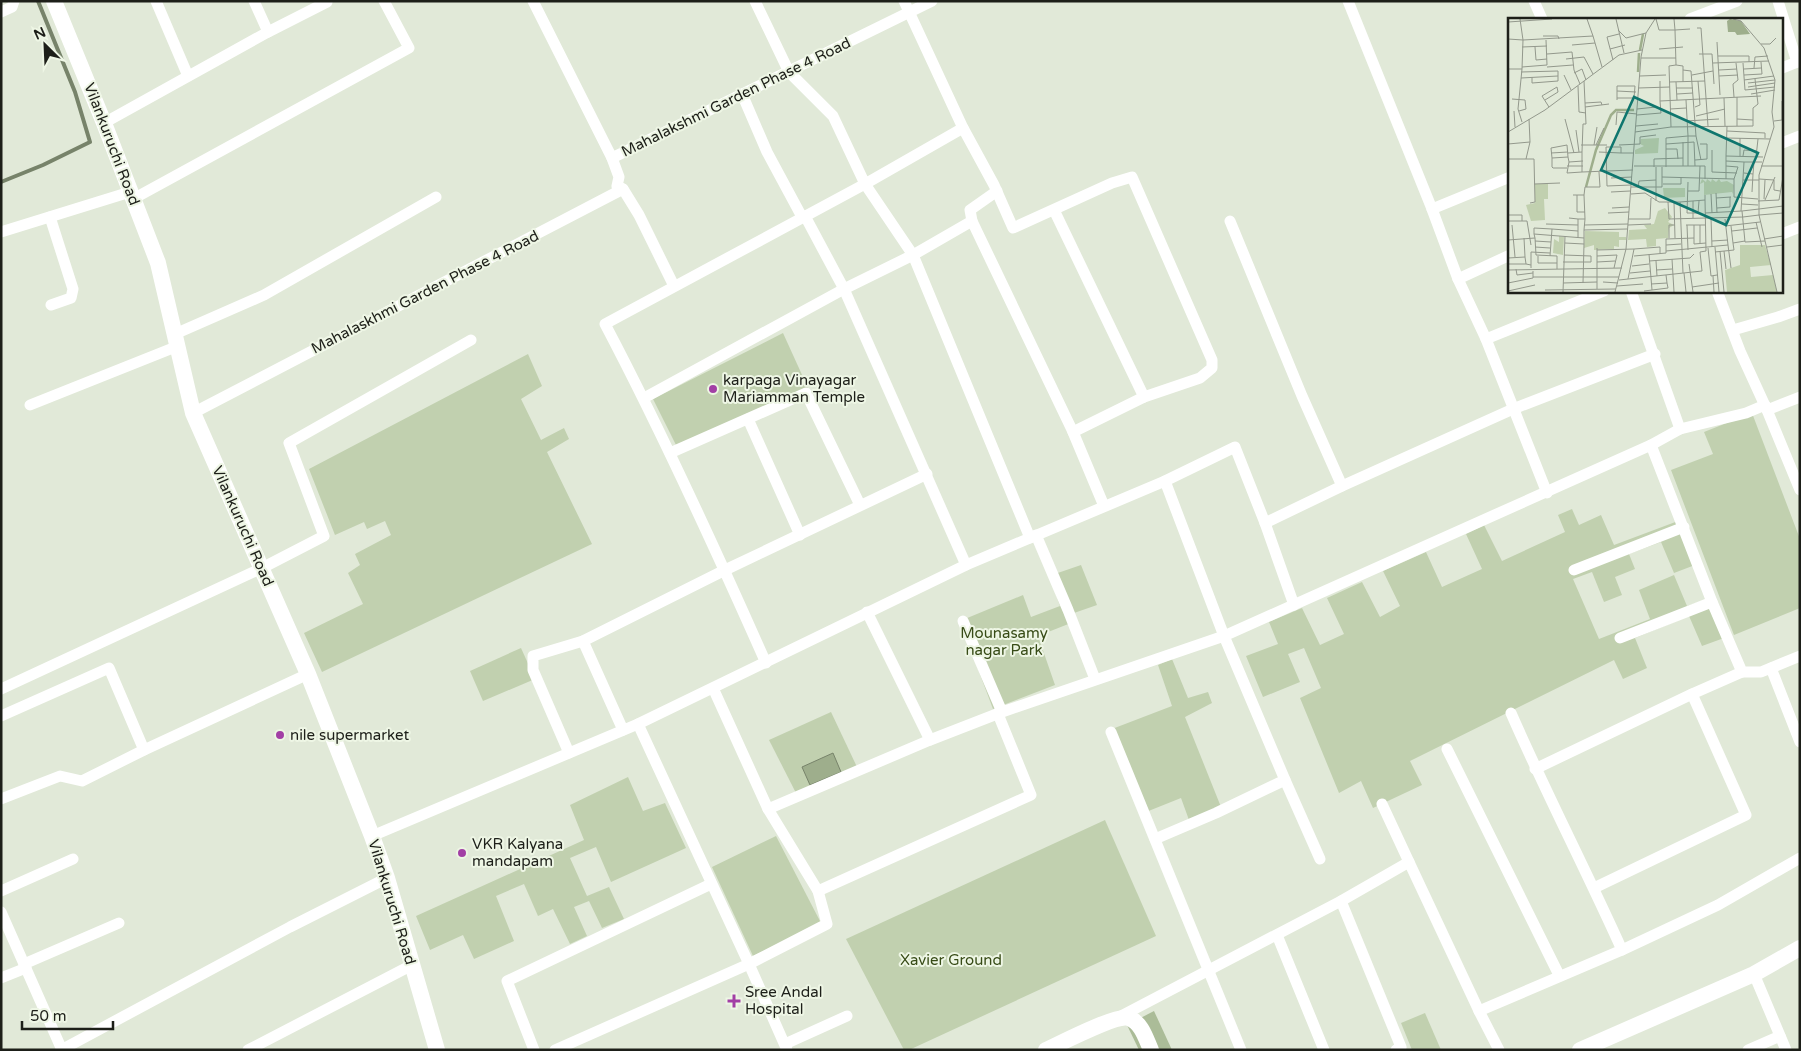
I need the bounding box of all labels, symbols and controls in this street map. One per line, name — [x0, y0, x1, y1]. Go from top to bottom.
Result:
inset map — [1508, 18, 1784, 292]
north arrow — [20, 20, 70, 70]
text: N — [31, 24, 49, 44]
street label: Mahalakshmi Garden Phase 4 Road — [618, 33, 854, 161]
street label: Vilankuruchi Road — [80, 80, 144, 208]
street label: Mahalaskhmi Garden Phase 4 Road — [308, 227, 542, 357]
place label: karpaga Vinayagar Mariamman Temple — [723, 371, 865, 406]
marker: karpaga Vinayagar Mariamman Temple — [707, 383, 719, 395]
street label: Vilankuruchi Road — [208, 463, 278, 589]
park label: Mounasamy nagar Park — [960, 624, 1048, 659]
place label: nile supermarket — [290, 726, 410, 744]
marker: nile supermarket — [274, 729, 286, 741]
place label: VKR Kalyana mandapam — [472, 835, 563, 870]
street label: Vilankuruchi Road — [364, 837, 420, 967]
marker: VKR Kalyana mandapam — [456, 847, 468, 859]
park label: Xavier Ground — [900, 951, 1002, 969]
place label: Sree Andal Hospital — [745, 983, 822, 1018]
marker: Sree Andal Hospital — [727, 994, 741, 1008]
scale bar — [22, 998, 114, 1030]
text: 50 m — [30, 1007, 67, 1025]

